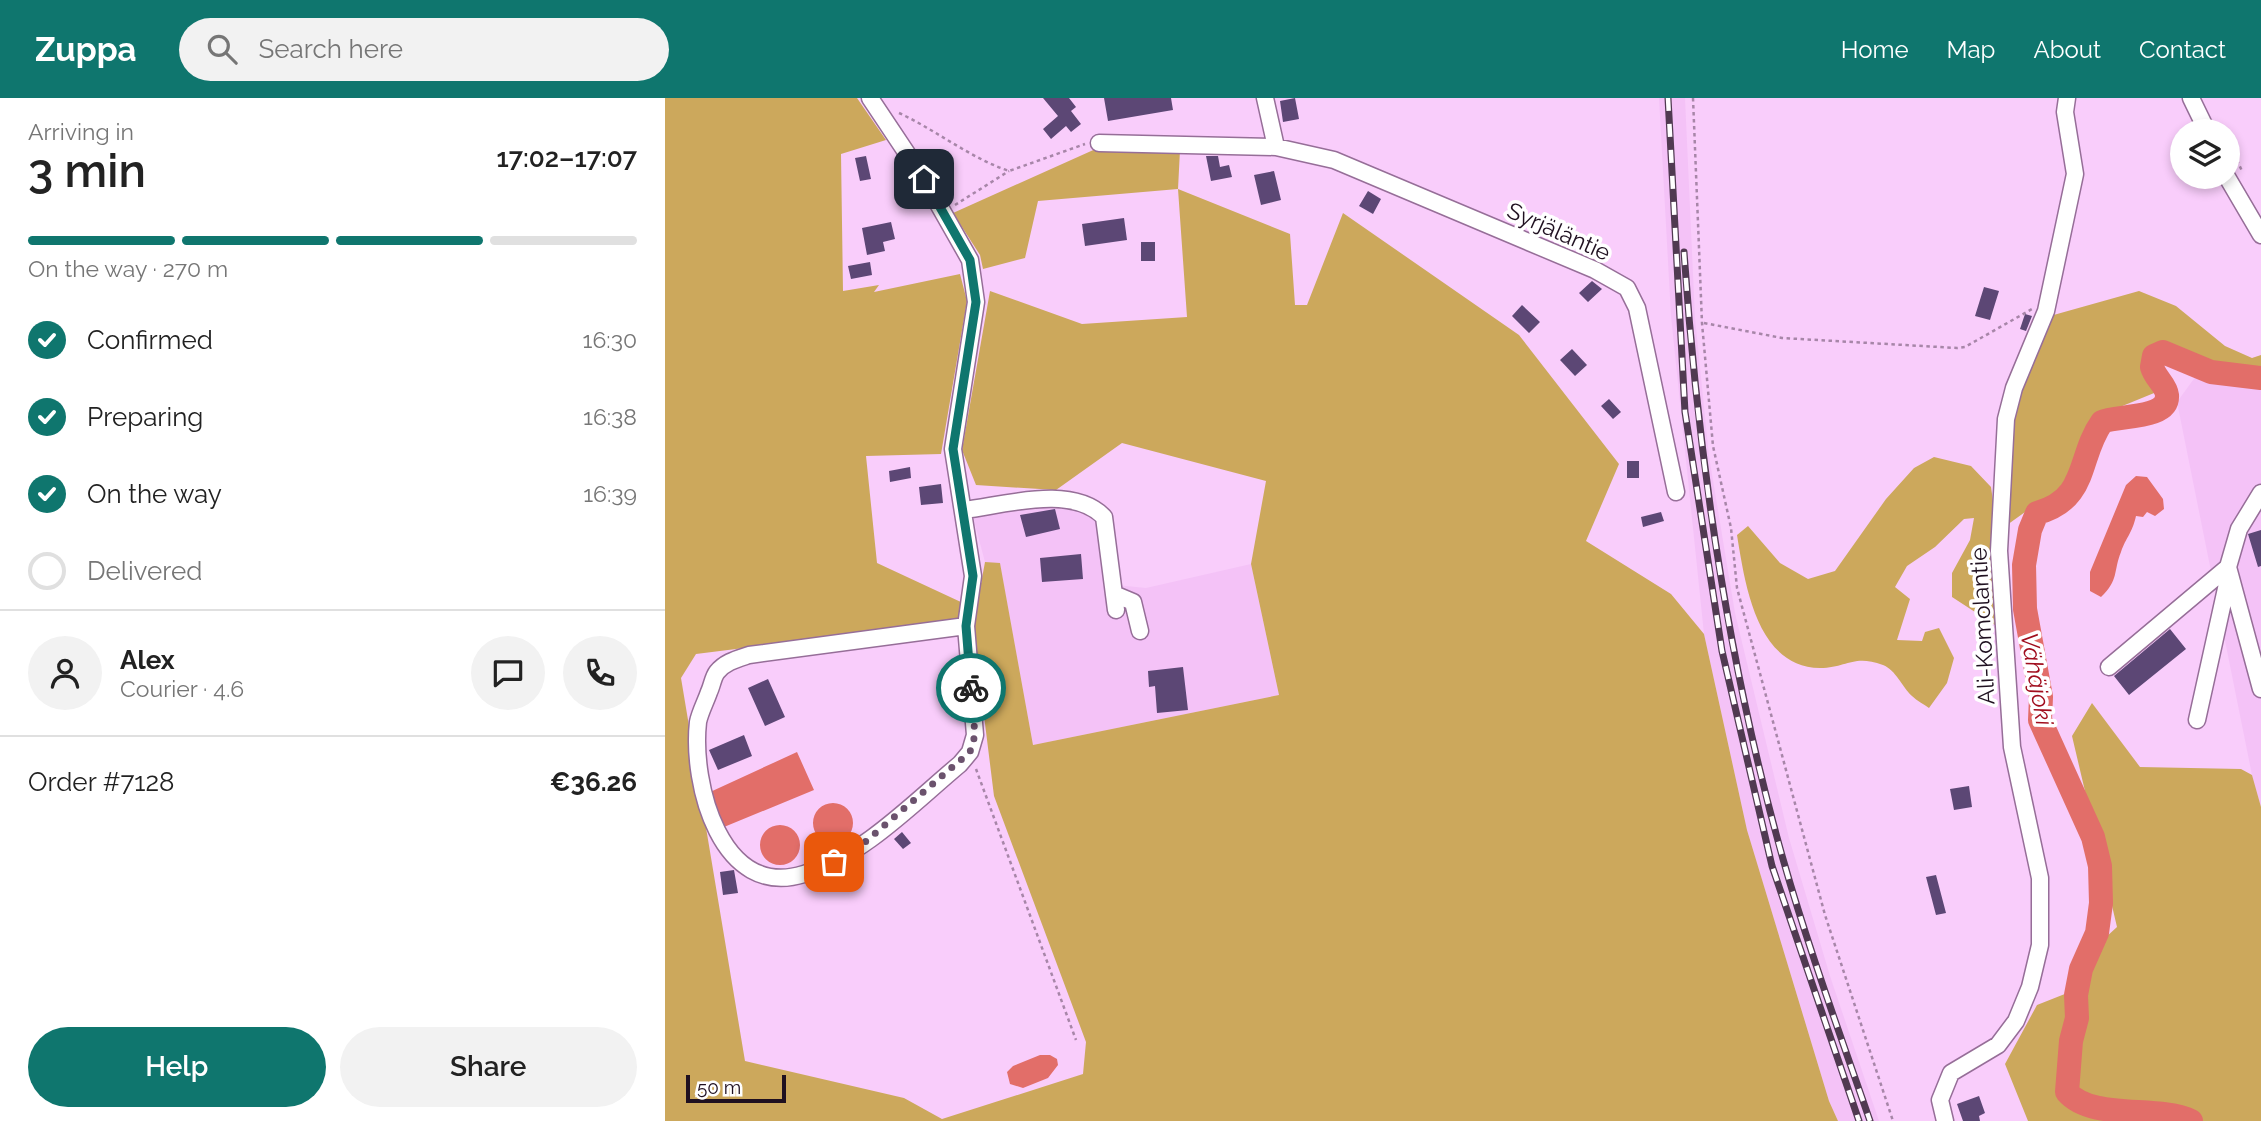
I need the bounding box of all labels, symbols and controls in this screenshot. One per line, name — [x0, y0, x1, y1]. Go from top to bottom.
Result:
search box — [179, 18, 669, 81]
text: Zuppa — [35, 30, 137, 69]
icon: search — [203, 30, 241, 68]
text: Search here — [259, 34, 403, 64]
text: Home — [1841, 35, 1909, 64]
text: Map — [1947, 35, 1995, 64]
text: About — [2033, 35, 2101, 64]
text: Contact — [2139, 35, 2226, 64]
text: Arriving in — [28, 118, 134, 145]
map controls — [2170, 119, 2240, 189]
button: layers — [2170, 119, 2240, 189]
text: 17:02–17:07 — [497, 143, 637, 173]
text: 3 min — [28, 144, 146, 198]
pin — [894, 149, 954, 209]
icon: home — [905, 160, 943, 198]
street label: Syrjäläntie — [1503, 196, 1615, 266]
text: On the way · 270 m — [28, 255, 228, 282]
icon: check — [28, 321, 66, 359]
text: Confirmed — [87, 325, 213, 355]
text: 16:30 — [583, 326, 637, 353]
icon: check — [28, 398, 66, 436]
text: Preparing — [87, 402, 203, 432]
text: 16:38 — [583, 403, 637, 430]
icon: check — [28, 475, 66, 513]
text: On the way — [87, 479, 222, 509]
text: 16:39 — [583, 480, 637, 507]
street label: Ali-Komolantie — [1964, 547, 2000, 705]
text: Delivered — [87, 556, 202, 586]
water label: Vähäjoki — [2015, 631, 2060, 728]
button: person — [28, 636, 102, 710]
button: chat — [471, 636, 545, 710]
button: phone — [563, 636, 637, 710]
text: Alex — [120, 645, 175, 675]
courier — [936, 653, 1006, 723]
icon: bike — [952, 669, 990, 707]
text: Courier · 4.6 — [120, 675, 244, 702]
text: Order #7128 — [28, 767, 174, 797]
text: €36.26 — [550, 767, 637, 797]
pin — [804, 832, 864, 892]
icon: bag — [815, 843, 853, 881]
button: Help — [28, 1027, 326, 1107]
button: Share — [340, 1027, 637, 1107]
scale bar — [686, 1072, 786, 1104]
text: 50 m — [697, 1076, 741, 1098]

